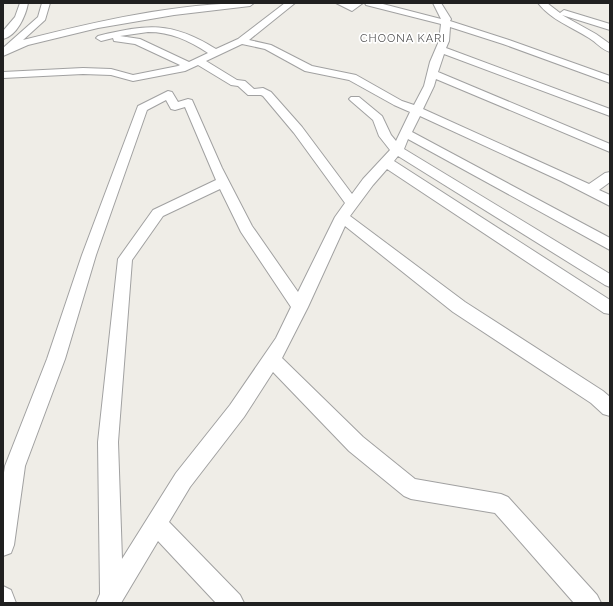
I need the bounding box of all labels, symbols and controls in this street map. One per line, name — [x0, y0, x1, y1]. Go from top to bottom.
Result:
district label: CHOONA KARI — [360, 32, 446, 45]

